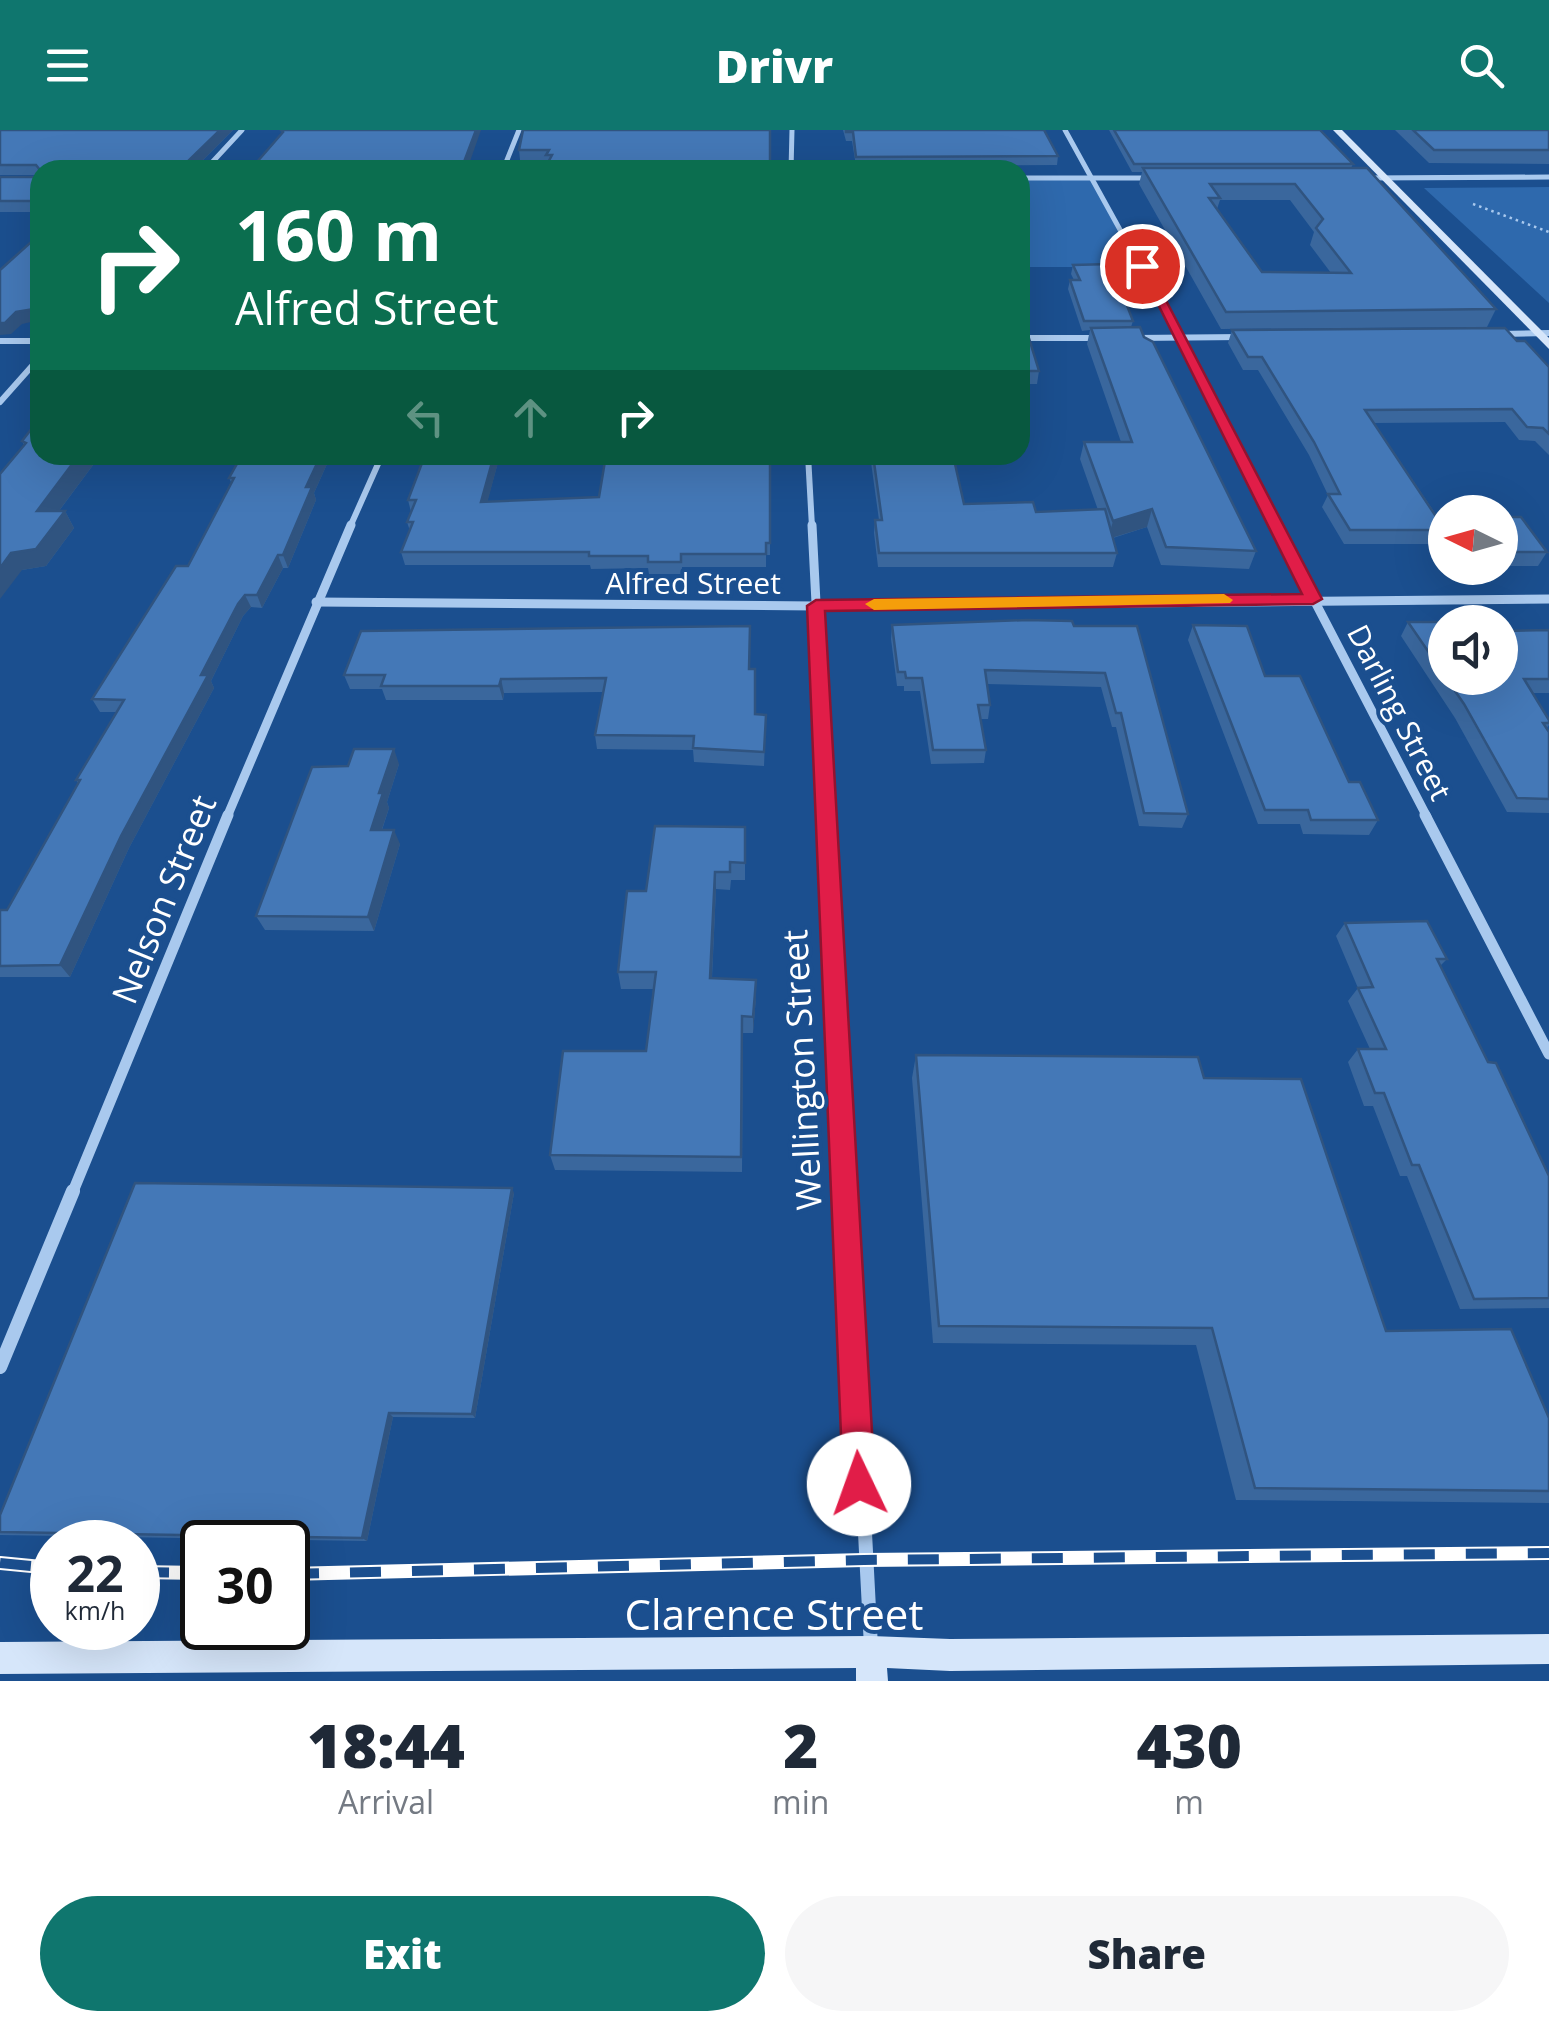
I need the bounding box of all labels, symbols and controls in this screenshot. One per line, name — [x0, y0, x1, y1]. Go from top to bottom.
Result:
text: Drivr — [716, 35, 833, 96]
icon: menu — [40, 38, 95, 93]
icon: search — [1454, 38, 1509, 93]
text: 160 m — [235, 186, 442, 282]
icon: right — [70, 200, 200, 330]
pin — [1100, 224, 1185, 309]
icon: arrive — [1115, 239, 1170, 294]
text: Alfred Street — [235, 277, 499, 338]
icon: left — [398, 390, 453, 445]
icon: ahead — [503, 390, 558, 445]
icon: right — [608, 390, 663, 445]
north arrow — [1428, 495, 1518, 585]
map controls — [1428, 495, 1518, 695]
street label: Alfred Street — [605, 562, 781, 603]
button: sound — [1428, 605, 1518, 695]
street label: Darling Street — [1338, 617, 1462, 807]
street label: Nelson Street — [100, 788, 226, 1010]
street label: Wellington Street — [770, 929, 832, 1211]
position arrow — [807, 1432, 911, 1536]
speed limit sign: 30 — [180, 1520, 310, 1650]
text: 22 — [66, 1539, 124, 1607]
street label: Clarence Street — [625, 1585, 923, 1642]
text: km/h — [65, 1593, 125, 1627]
text: 18:44 — [307, 1704, 465, 1786]
text: 2 — [783, 1704, 818, 1786]
text: 430 — [1136, 1704, 1242, 1786]
text: Arrival — [338, 1780, 434, 1823]
text: min — [772, 1780, 829, 1823]
text: m — [1174, 1780, 1204, 1823]
button: Exit — [40, 1896, 765, 2011]
button: Share — [785, 1896, 1509, 2011]

